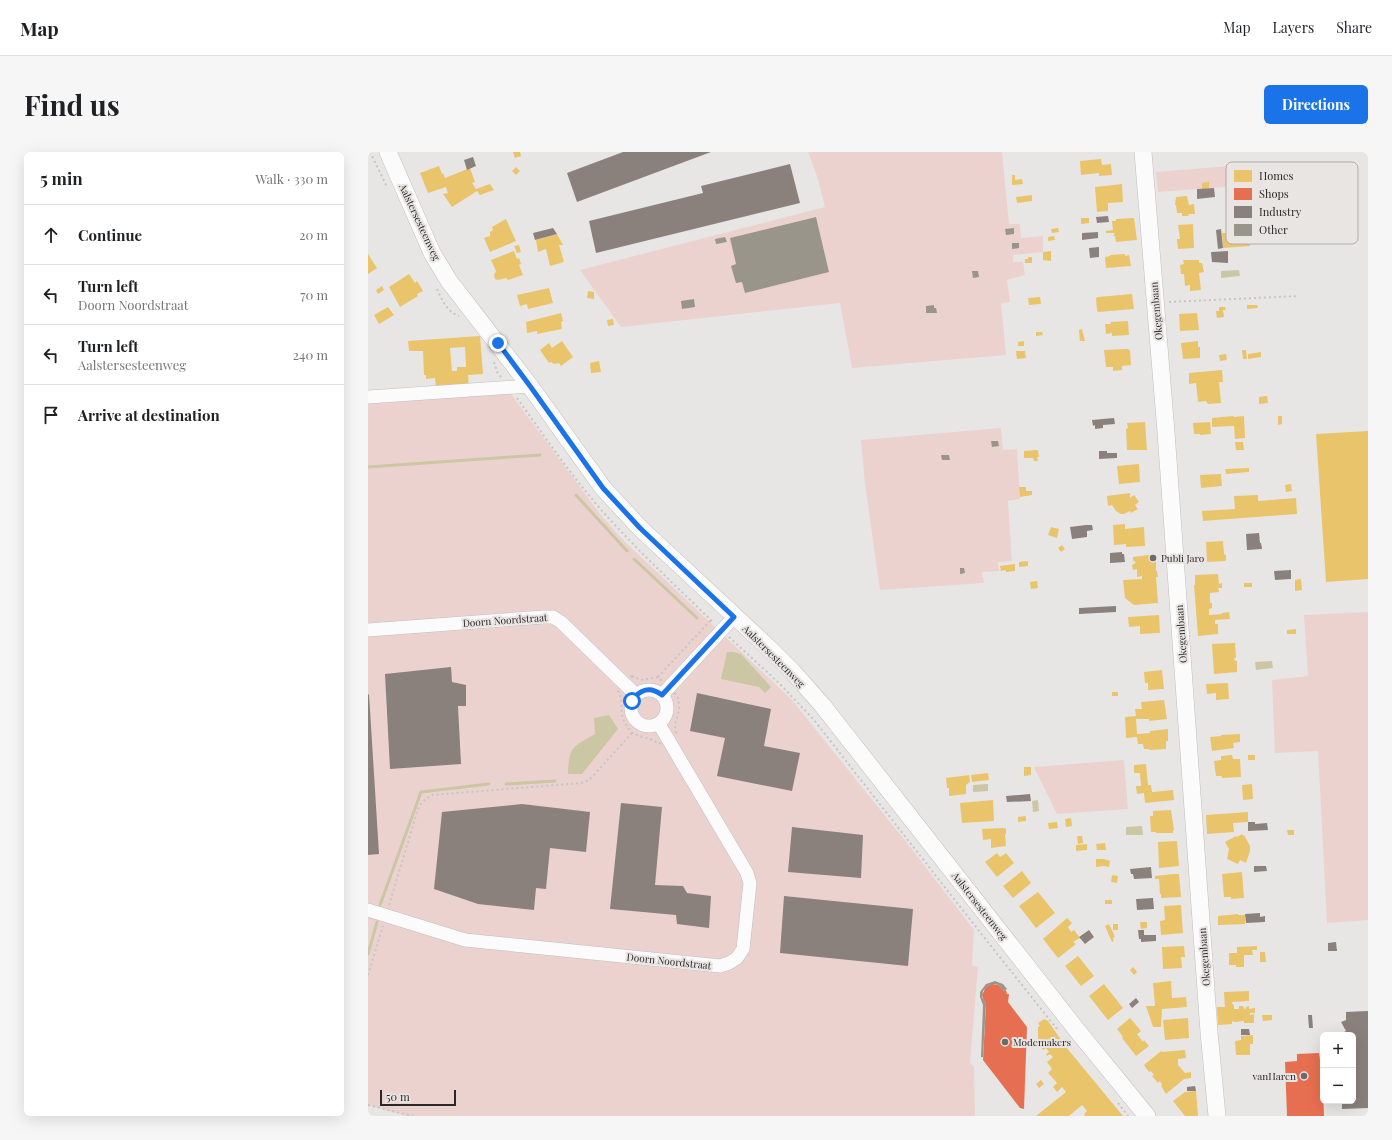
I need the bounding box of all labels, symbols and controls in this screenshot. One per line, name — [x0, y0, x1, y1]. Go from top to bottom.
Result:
text: Map — [20, 15, 59, 41]
text: Map — [1223, 18, 1251, 37]
text: Layers — [1273, 18, 1314, 37]
text: Share — [1336, 18, 1372, 37]
button: Directions — [1264, 85, 1368, 124]
text: Find us — [24, 86, 120, 123]
legend — [1226, 162, 1358, 244]
text: 5 min — [40, 167, 83, 189]
text: Homes — [1259, 168, 1293, 183]
text: Walk · 330 m — [255, 170, 328, 187]
street label: Aalstersesteenweg — [396, 180, 444, 263]
text: Shops — [1259, 186, 1289, 201]
text: Industry — [1259, 204, 1302, 219]
text: Other — [1259, 222, 1288, 237]
icon: ahead — [40, 224, 62, 246]
text: Continue — [78, 225, 142, 245]
text: 20 m — [299, 226, 328, 243]
text: Turn left — [78, 276, 139, 296]
street label: Okegembaan — [1146, 281, 1166, 341]
icon: left — [40, 284, 62, 306]
text: 70 m — [300, 286, 328, 303]
text: Doorn Noordstraat — [78, 296, 188, 313]
route end — [489, 334, 507, 352]
text: Turn left — [78, 336, 139, 356]
icon: left — [40, 344, 62, 366]
text: 240 m — [293, 346, 328, 363]
text: Aalstersesteenweg — [78, 356, 186, 373]
icon: arrive — [40, 404, 62, 426]
text: Arrive at destination — [78, 405, 220, 425]
place label: Publi Jaro — [1161, 551, 1205, 565]
marker: Publi Jaro — [1148, 553, 1158, 563]
street label: Okegembaan — [1172, 604, 1190, 664]
street label: Doorn Noordstraat — [462, 610, 548, 630]
street label: Aalstersesteenweg — [739, 621, 809, 691]
route start — [623, 692, 641, 710]
street label: Aalstersesteenweg — [948, 868, 1012, 944]
street label: Okegembaan — [1195, 927, 1213, 987]
street label: Doorn Noordstraat — [626, 950, 712, 972]
map controls — [1320, 1032, 1356, 1104]
button: + — [1320, 1032, 1356, 1068]
place label: Modemakers — [1013, 1035, 1071, 1049]
marker: Modemakers — [1000, 1037, 1010, 1047]
button: − — [1320, 1068, 1356, 1104]
place label: vanHaren — [1251, 1069, 1296, 1083]
marker: vanHaren — [1299, 1071, 1309, 1081]
scale bar — [380, 1088, 456, 1107]
text: 50 m — [386, 1089, 410, 1104]

